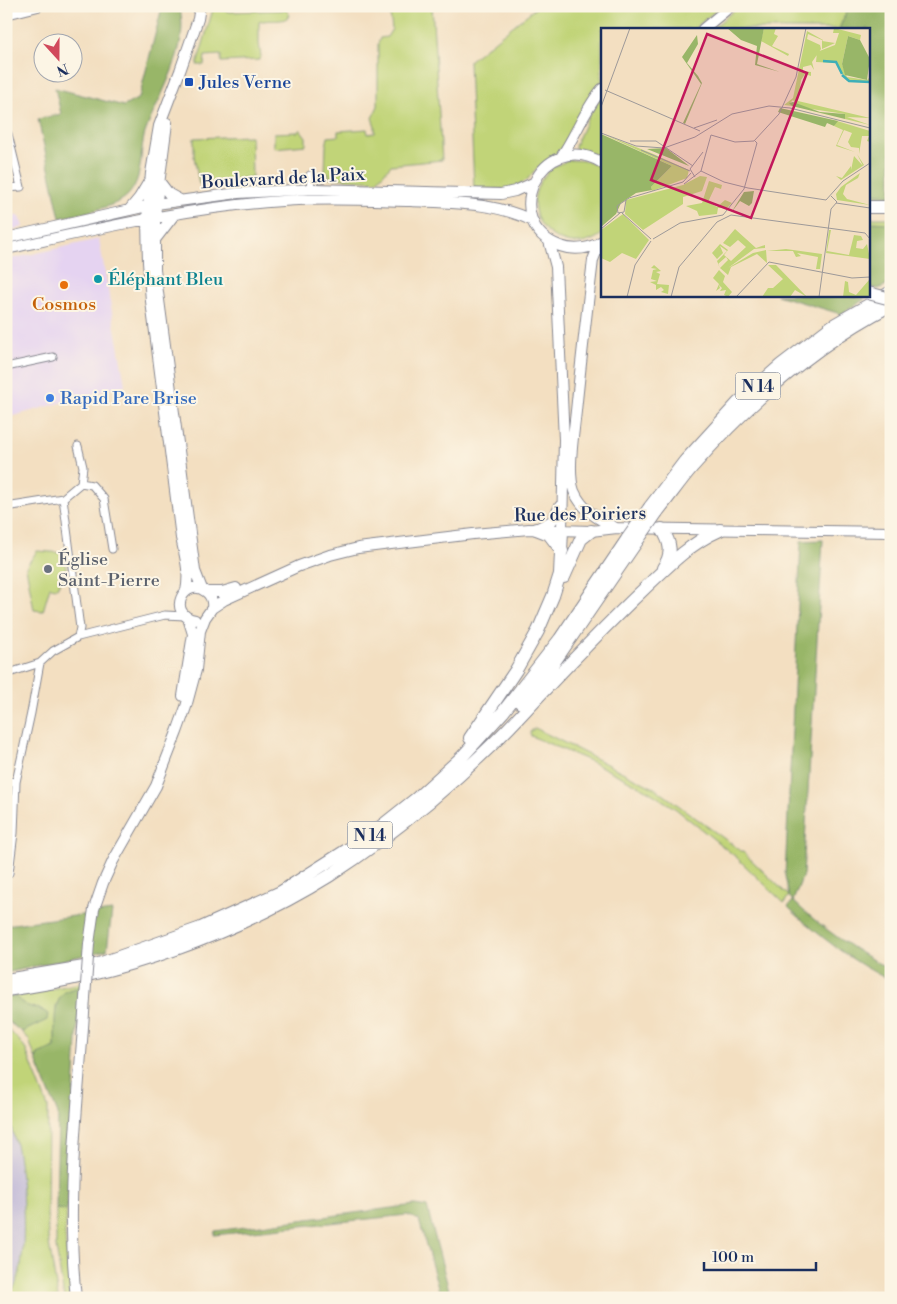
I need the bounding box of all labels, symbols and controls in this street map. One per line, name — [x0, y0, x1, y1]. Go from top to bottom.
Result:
inset map — [601, 28, 870, 296]
north arrow — [32, 32, 82, 82]
text: N — [54, 59, 71, 80]
place label: Jules Verne — [198, 71, 291, 94]
marker: Jules Verne — [183, 76, 195, 88]
street label: Boulevard de la Paix — [200, 163, 366, 194]
place label: Éléphant Bleu — [108, 268, 224, 291]
marker: Éléphant Bleu — [92, 273, 104, 285]
marker: Cosmos — [58, 279, 70, 291]
place label: Cosmos — [32, 293, 96, 316]
road number: N 14 — [736, 372, 780, 400]
place label: Rapid Pare Brise — [60, 387, 197, 410]
marker: Rapid Pare Brise — [44, 392, 56, 404]
street label: Rue des Poiriers — [514, 502, 646, 527]
place label: Église Saint-Pierre — [58, 548, 160, 592]
marker: Église Saint-Pierre — [42, 563, 54, 575]
road number: N 14 — [348, 822, 392, 848]
scale bar — [704, 1239, 817, 1271]
text: 100 m — [712, 1248, 754, 1267]

